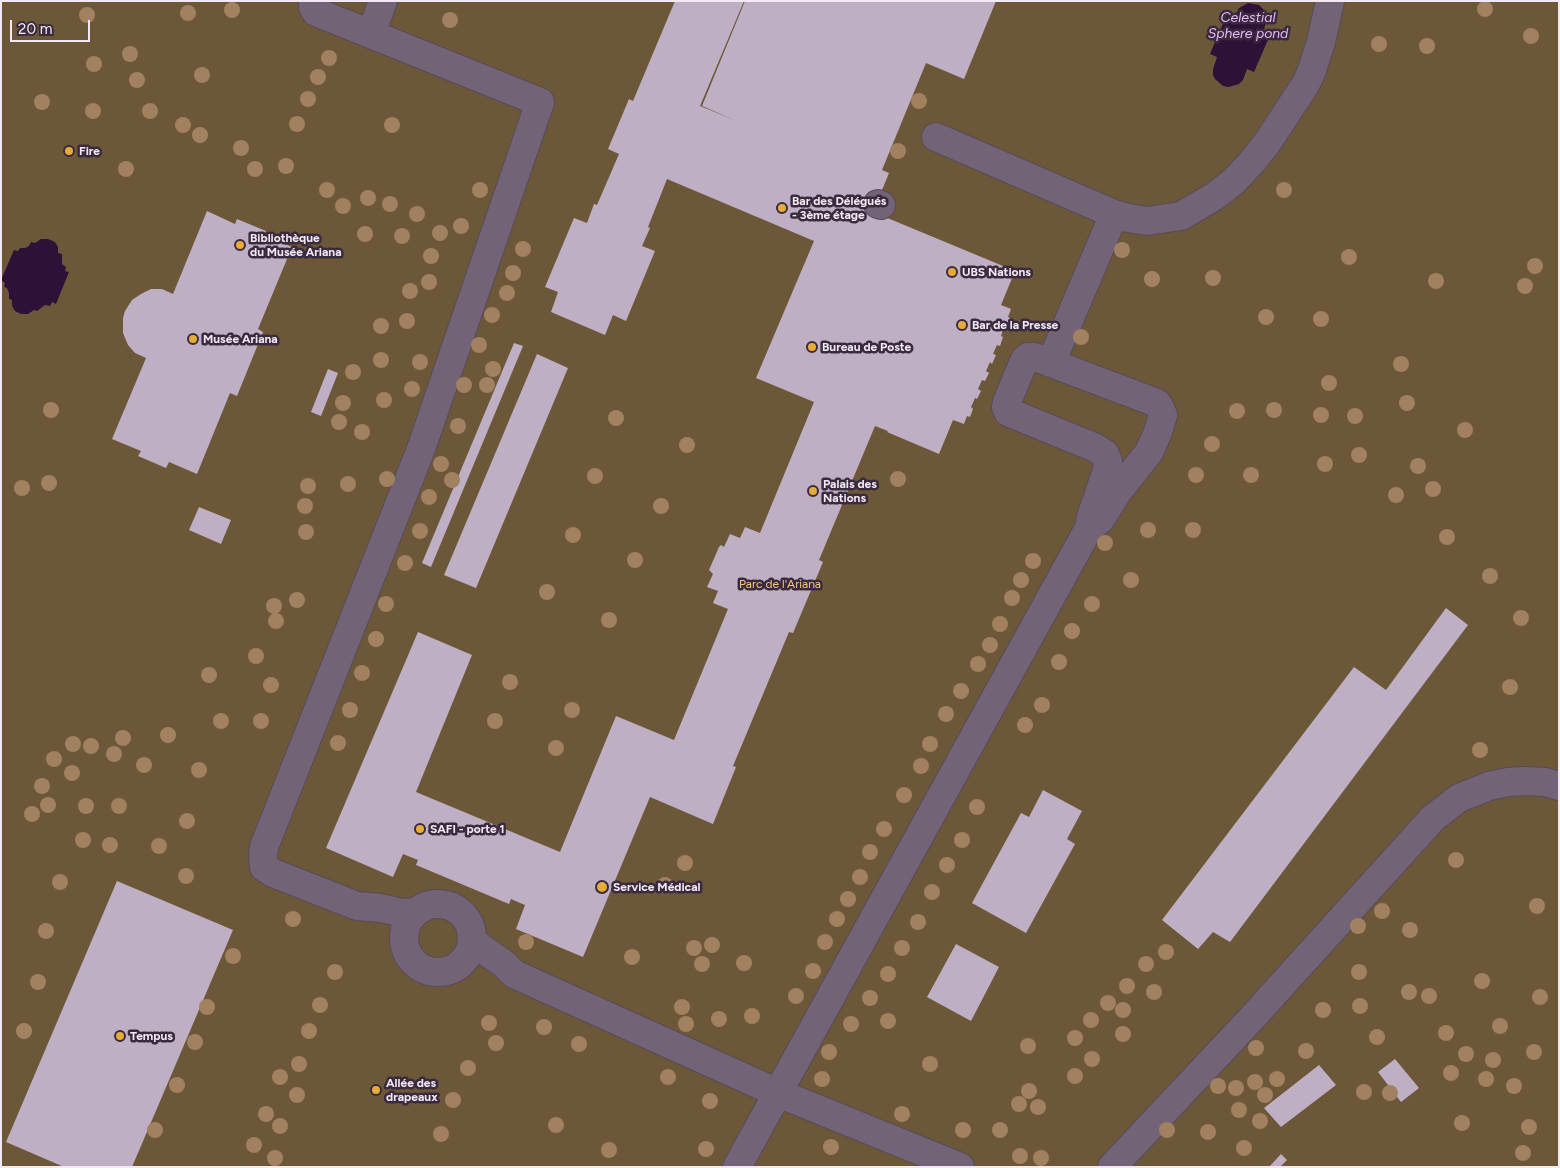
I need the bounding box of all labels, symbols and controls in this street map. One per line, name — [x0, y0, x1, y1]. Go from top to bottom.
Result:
scale bar — [12, 10, 92, 42]
water label: Celestial Sphere pond — [1208, 10, 1288, 42]
text: 20 m — [18, 20, 52, 38]
place label: Fire — [79, 144, 100, 158]
marker: Fire — [63, 145, 75, 157]
place label: Bar des Délégués - 3ème étage — [792, 194, 886, 222]
marker: Bar des Délégués - 3ème étage — [776, 202, 788, 214]
place label: Bibliothèque du Musée Ariana — [250, 231, 342, 259]
marker: Bibliothèque du Musée Ariana — [234, 239, 246, 251]
place label: UBS Nations — [962, 265, 1031, 279]
marker: UBS Nations — [946, 266, 958, 278]
place label: Bar de la Presse — [972, 318, 1058, 332]
marker: Bar de la Presse — [956, 319, 968, 331]
place label: Musée Ariana — [203, 332, 278, 346]
marker: Musée Ariana — [187, 333, 199, 345]
place label: Bureau de Poste — [822, 340, 911, 354]
marker: Bureau de Poste — [806, 341, 818, 353]
place label: Palais des Nations — [823, 477, 877, 505]
marker: Palais des Nations — [807, 485, 819, 497]
park label: Parc de l'Ariana — [739, 577, 821, 591]
place label: SAFI - porte 1 — [430, 822, 505, 836]
marker: SAFI - porte 1 — [414, 823, 426, 835]
marker: Service Médical — [595, 880, 609, 894]
place label: Service Médical — [613, 880, 701, 894]
place label: Tempus — [130, 1029, 173, 1043]
marker: Tempus — [114, 1030, 126, 1042]
place label: Allée des drapeaux — [386, 1076, 438, 1104]
marker: Allée des drapeaux — [370, 1084, 382, 1096]

